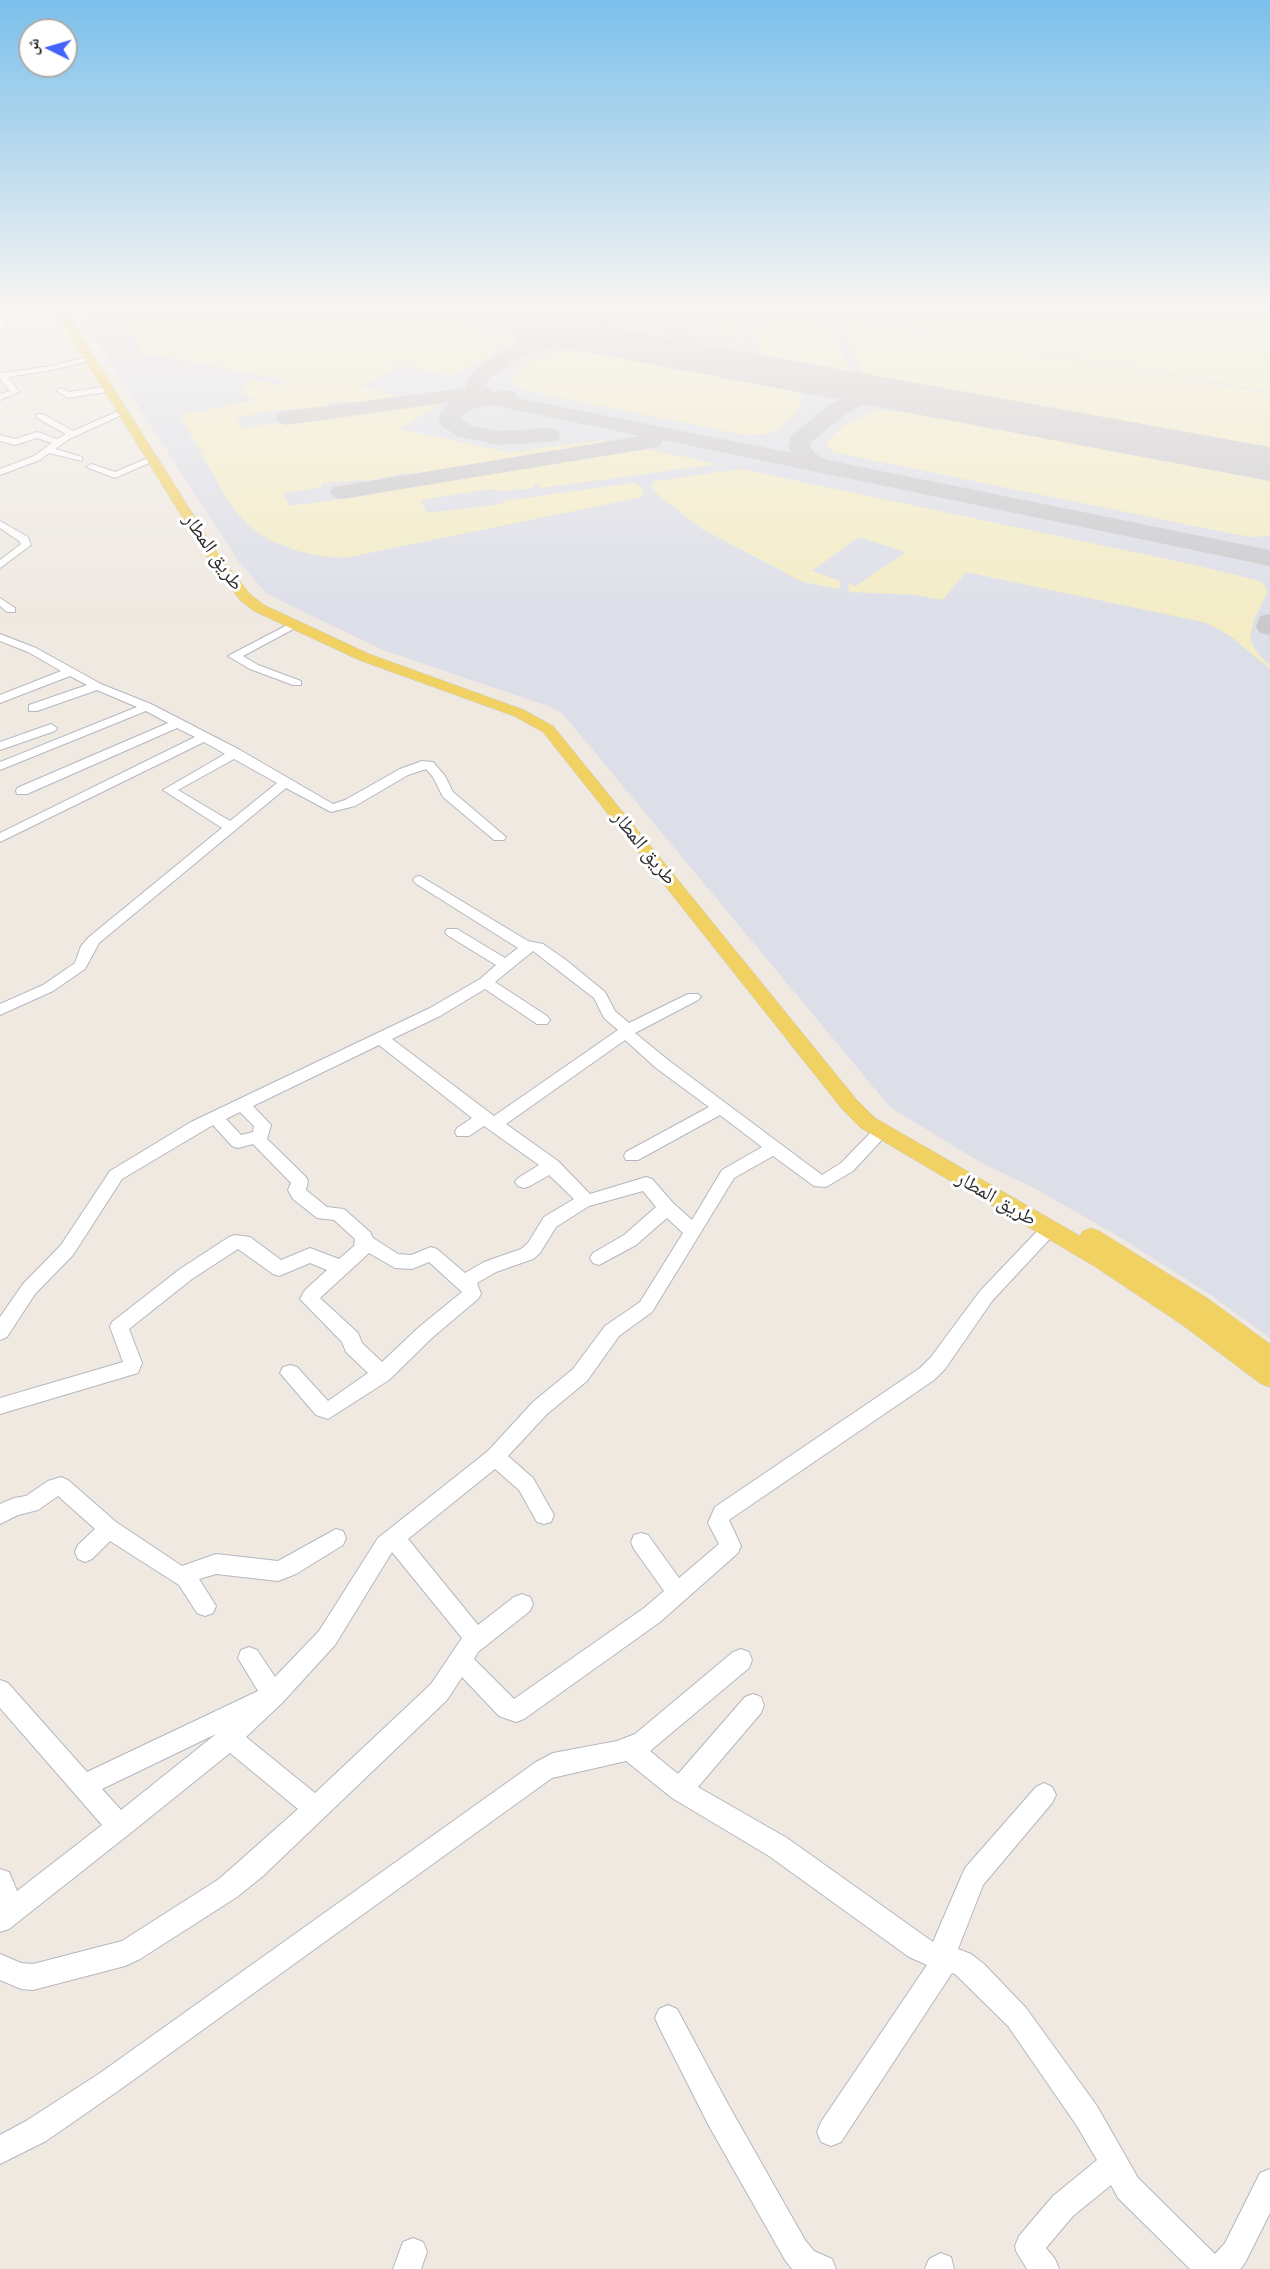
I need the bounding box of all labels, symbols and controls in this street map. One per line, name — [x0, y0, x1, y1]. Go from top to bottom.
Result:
north arrow — [18, 18, 78, 78]
text: ش — [20, 37, 44, 56]
street label: طريق المطار — [178, 509, 248, 595]
street label: طريق المطار — [607, 806, 681, 890]
street label: طريق المطار — [952, 1166, 1040, 1232]

